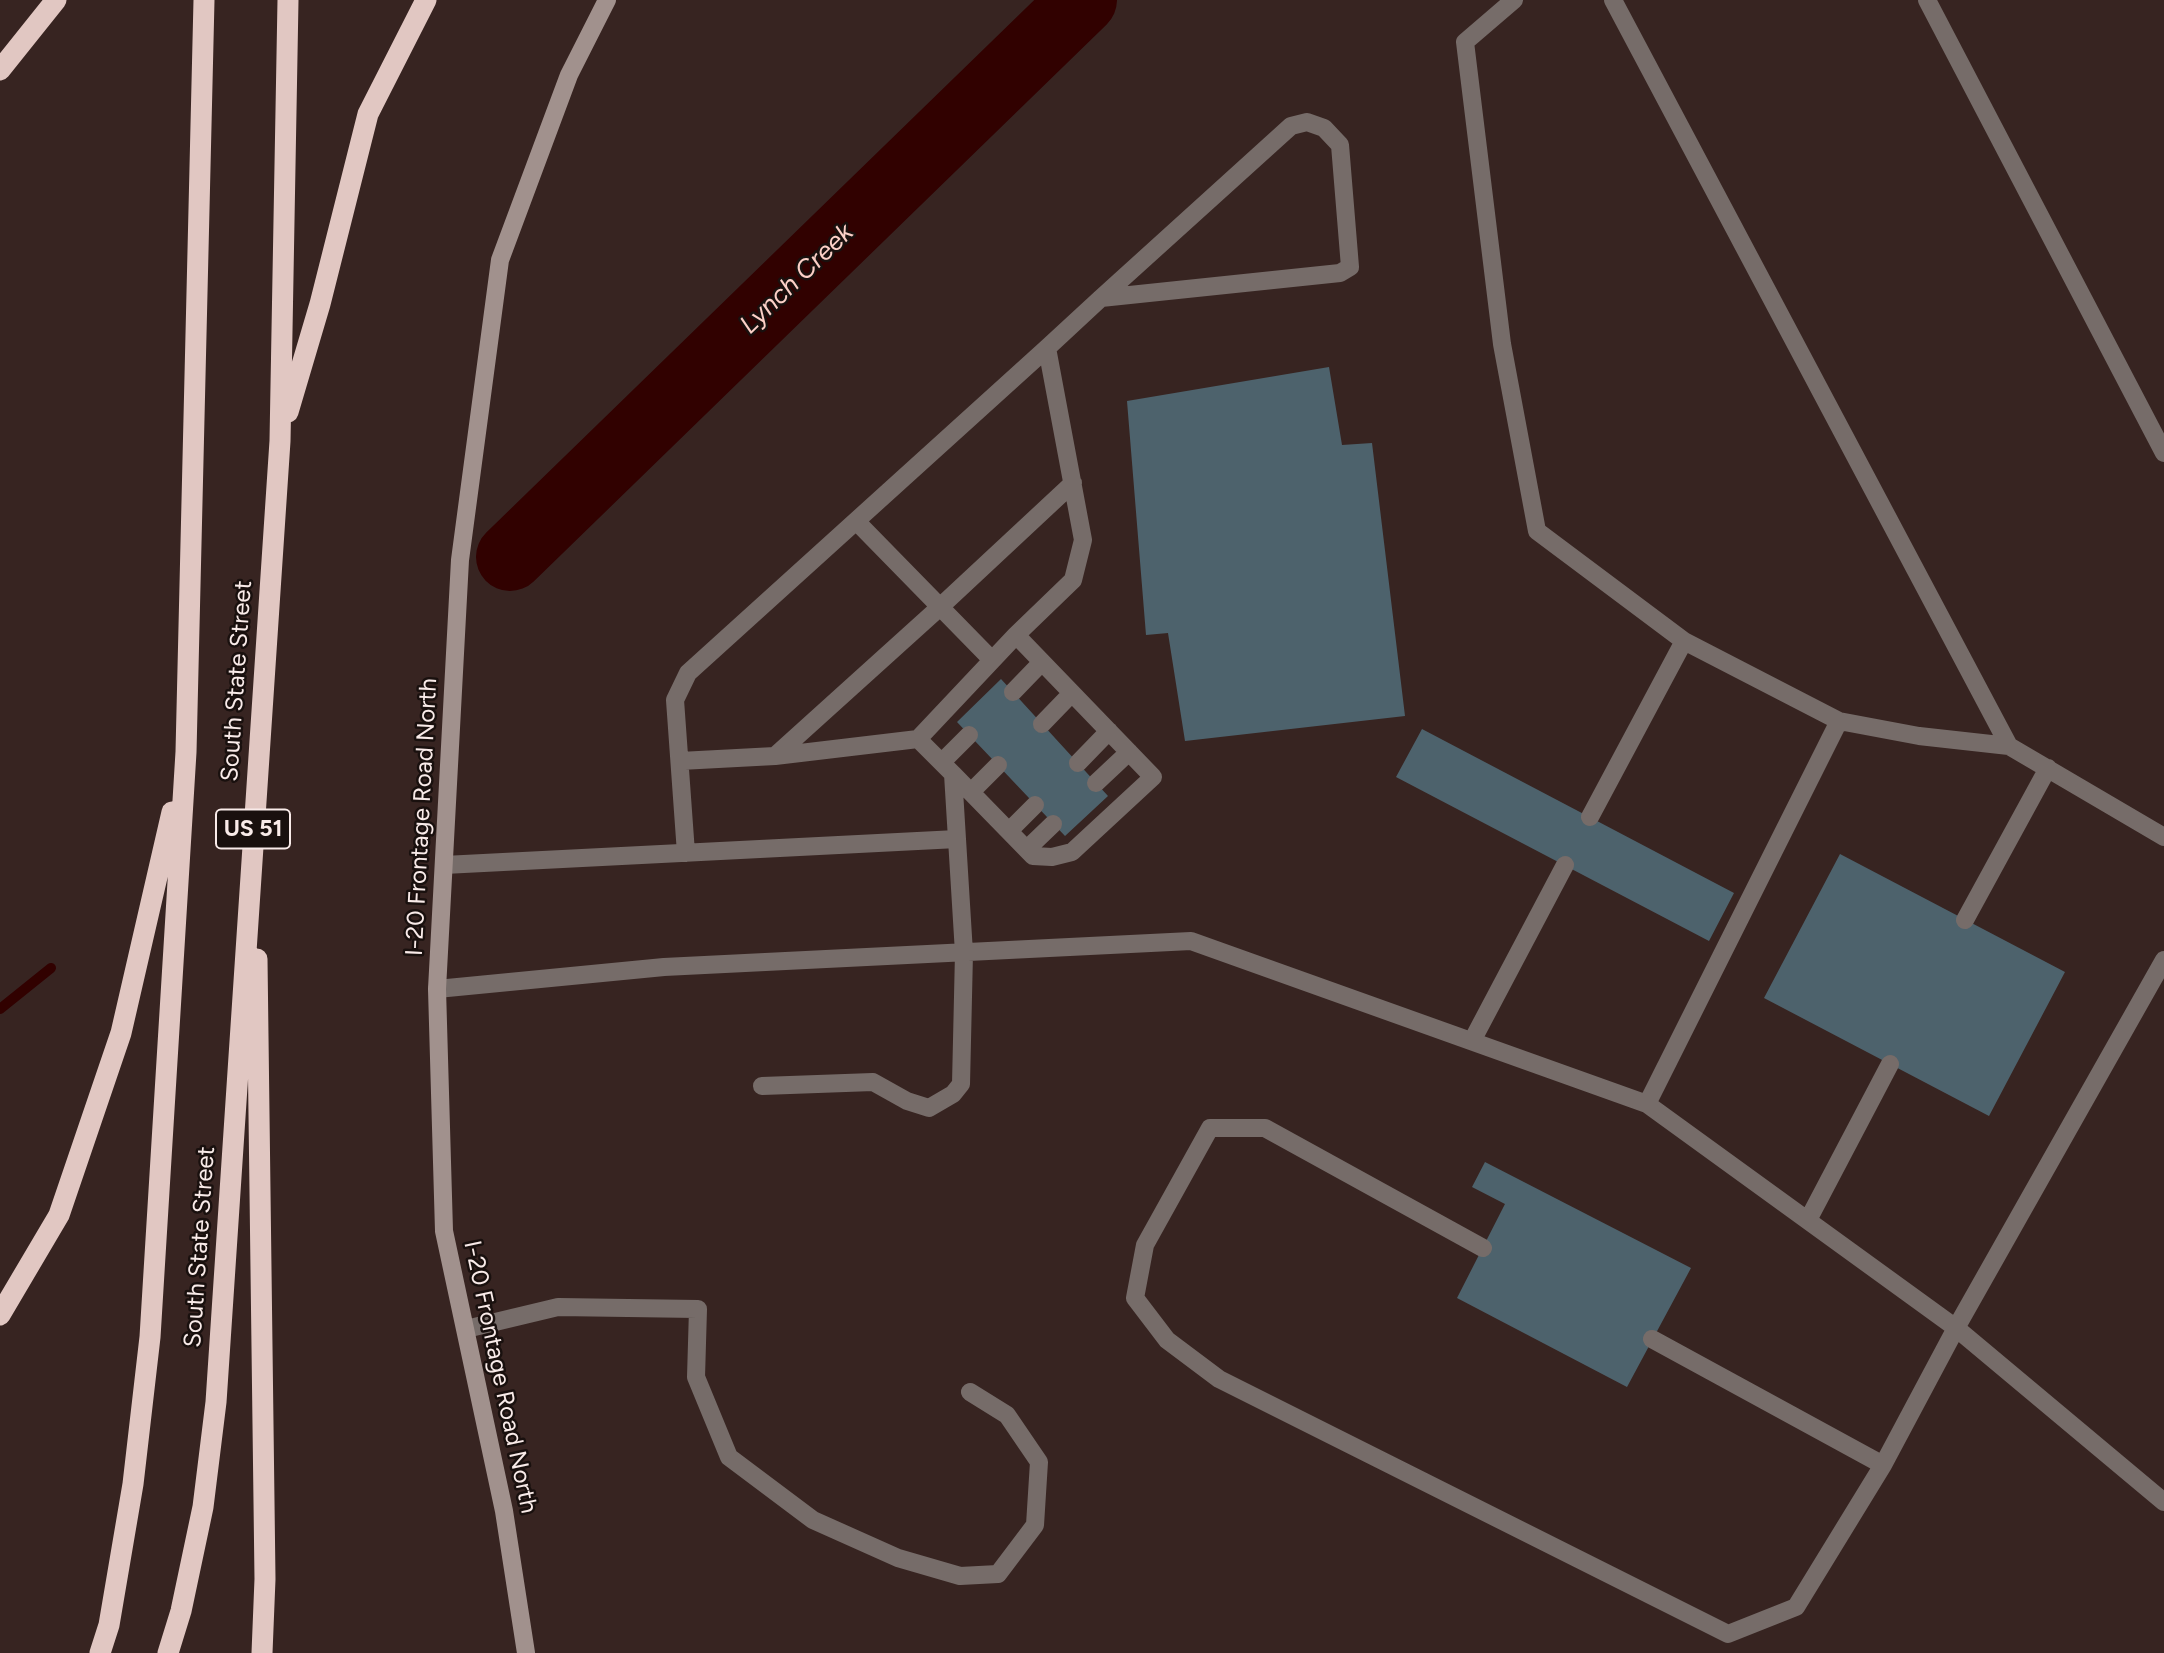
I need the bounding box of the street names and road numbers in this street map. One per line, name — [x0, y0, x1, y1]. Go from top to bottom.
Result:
street label: South State Street — [216, 579, 258, 783]
street label: I-20 Frontage Road North — [400, 677, 444, 957]
road number: US 51 — [216, 810, 290, 848]
street label: South State Street — [179, 1145, 221, 1349]
street label: I-20 Frontage Road North — [457, 1238, 543, 1516]

